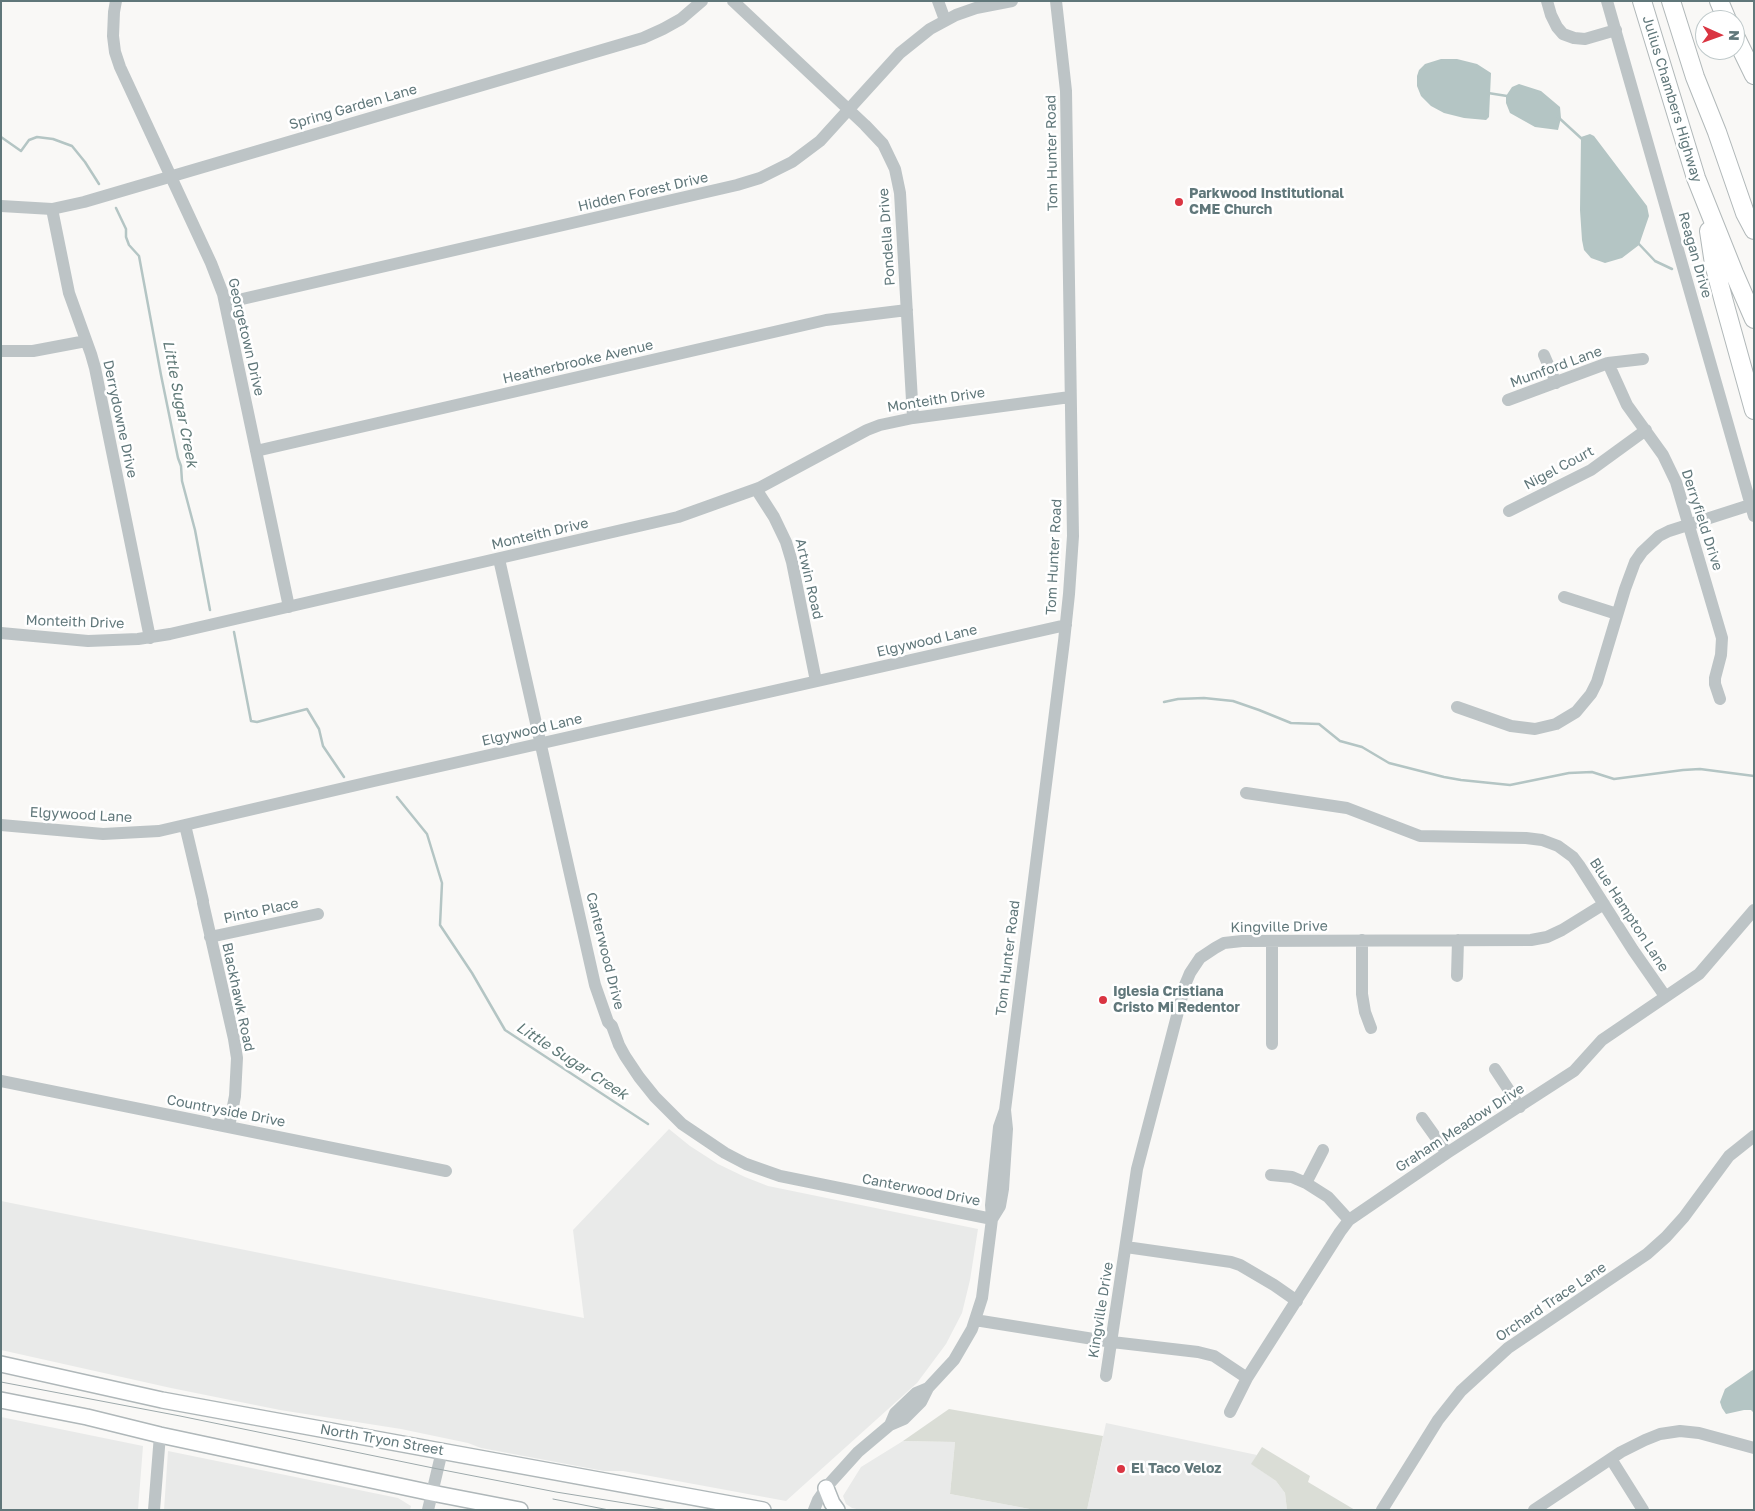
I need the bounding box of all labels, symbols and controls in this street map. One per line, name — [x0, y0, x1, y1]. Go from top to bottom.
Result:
north arrow — [1695, 10, 1745, 60]
street label: Julius Chambers Highway — [1639, 14, 1705, 184]
text: N — [1726, 30, 1743, 41]
street label: Spring Garden Lane — [287, 81, 419, 133]
street label: Tom Hunter Road — [1043, 95, 1061, 211]
street label: Hidden Forest Drive — [576, 169, 710, 215]
place label: Parkwood Institutional CME Church — [1189, 186, 1344, 218]
street label: Pondella Drive — [875, 188, 899, 286]
marker: Parkwood Institutional CME Church — [1173, 196, 1185, 208]
street label: Reagan Drive — [1675, 210, 1715, 300]
street label: Georgetown Drive — [224, 276, 268, 398]
street label: Heatherbrooke Avenue — [501, 337, 655, 387]
water label: Little Sugar Creek — [159, 339, 201, 469]
street label: Mumford Lane — [1508, 343, 1604, 391]
street label: Derrydowne Drive — [99, 359, 141, 479]
street label: Monteith Drive — [886, 384, 986, 416]
street label: Nigel Court — [1521, 443, 1597, 493]
street label: Derryfield Drive — [1678, 467, 1726, 573]
street label: Tom Hunter Road — [1043, 499, 1065, 615]
street label: Monteith Drive — [490, 515, 590, 553]
street label: Artwin Road — [792, 537, 826, 621]
street label: Monteith Drive — [25, 612, 125, 632]
street label: Elgywood Lane — [875, 621, 979, 661]
street label: Elgywood Lane — [480, 710, 584, 750]
street label: Elgywood Lane — [29, 804, 133, 826]
street label: Blue Hampton Lane — [1586, 855, 1672, 975]
street label: Canterwood Drive — [582, 891, 628, 1011]
street label: Pinto Place — [222, 895, 300, 927]
street label: Tom Hunter Road — [993, 899, 1023, 1017]
street label: Kingville Drive — [1230, 918, 1328, 936]
street label: Blackhawk Road — [218, 941, 258, 1053]
place label: Iglesia Cristiana Cristo Mi Redentor — [1113, 984, 1240, 1016]
marker: Iglesia Cristiana Cristo Mi Redentor — [1097, 994, 1109, 1006]
water label: Little Sugar Creek — [513, 1018, 631, 1104]
street label: Graham Meadow Drive — [1393, 1080, 1527, 1176]
street label: Countryside Drive — [165, 1091, 287, 1131]
street label: Canterwood Drive — [860, 1170, 982, 1210]
street label: Orchard Trace Lane — [1492, 1259, 1610, 1345]
street label: Kingville Drive — [1085, 1261, 1117, 1359]
street label: North Tryon Street — [319, 1421, 445, 1459]
place label: El Taco Veloz — [1131, 1461, 1221, 1477]
marker: El Taco Veloz — [1115, 1463, 1127, 1475]

